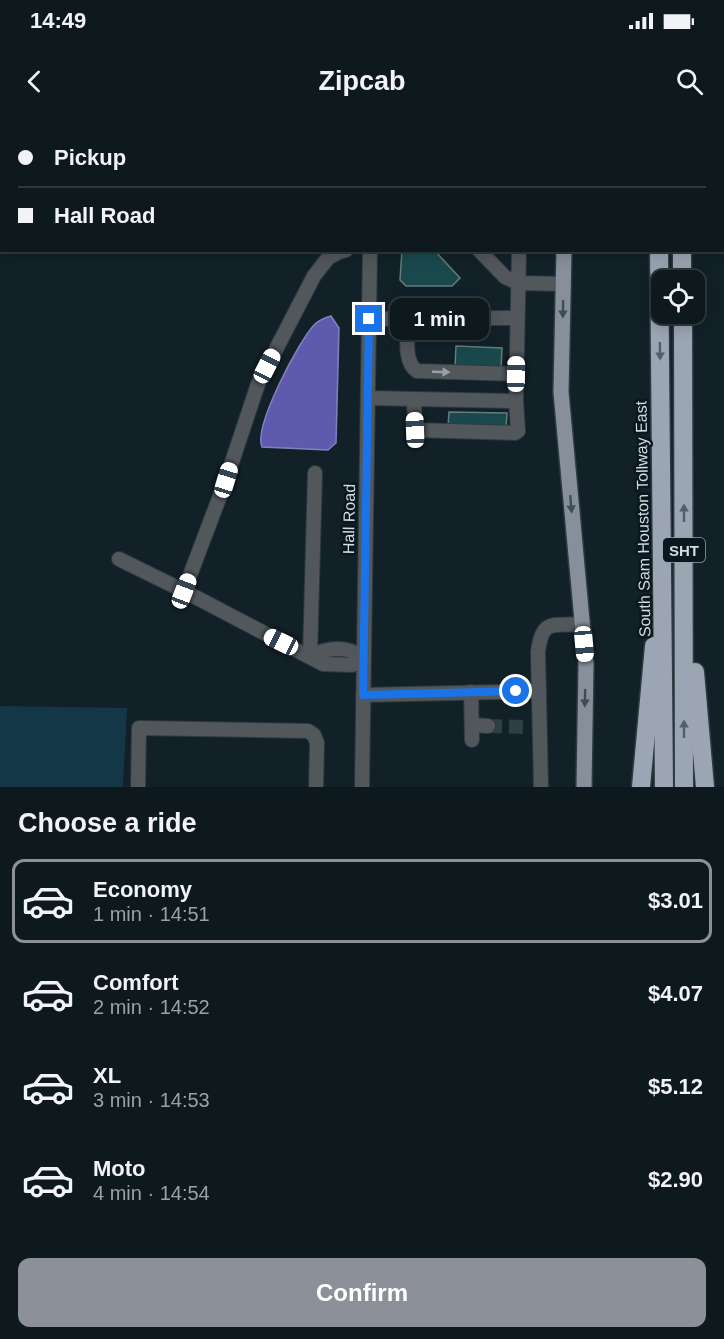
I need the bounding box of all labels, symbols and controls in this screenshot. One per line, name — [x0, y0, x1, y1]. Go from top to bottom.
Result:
text: 14:49 — [30, 8, 86, 33]
icon: back — [18, 65, 51, 98]
icon: search — [673, 65, 706, 98]
text: Zipcab — [318, 66, 406, 96]
text: Pickup — [54, 145, 126, 170]
text: Hall Road — [54, 203, 155, 228]
map controls — [651, 270, 705, 324]
button: locate — [651, 270, 705, 324]
callout: 1 min — [390, 298, 489, 340]
one-way arrow — [558, 299, 568, 318]
route end — [355, 305, 382, 332]
text: 1 min — [413, 308, 466, 330]
one-way arrow — [655, 341, 665, 360]
car — [251, 346, 283, 386]
car — [507, 356, 525, 392]
one-way arrow — [432, 367, 451, 376]
street label: South Sam Houston Tollway East — [632, 400, 654, 637]
car — [405, 412, 425, 448]
car — [212, 460, 240, 500]
street label: Hall Road — [340, 484, 358, 554]
one-way arrow — [566, 494, 576, 513]
one-way arrow — [679, 503, 689, 522]
road number: SHT — [663, 538, 705, 562]
car — [169, 571, 199, 611]
car — [573, 625, 595, 663]
car — [261, 626, 301, 658]
route start — [502, 677, 529, 704]
one-way arrow — [580, 688, 590, 707]
one-way arrow — [679, 719, 689, 738]
text: Choose a ride — [18, 808, 197, 838]
icon: car — [21, 874, 75, 928]
text: Economy — [93, 877, 192, 902]
text: $3.01 — [648, 888, 703, 913]
text: 1 min · 14:51 — [93, 903, 210, 925]
icon: car — [21, 967, 75, 1021]
text: Comfort — [93, 970, 179, 995]
text: $4.07 — [648, 981, 703, 1006]
text: 2 min · 14:52 — [93, 996, 210, 1018]
icon: car — [21, 1060, 75, 1114]
text: XL — [93, 1063, 121, 1088]
text: $5.12 — [648, 1074, 703, 1099]
text: 3 min · 14:53 — [93, 1089, 210, 1111]
icon: car — [21, 1153, 75, 1207]
text: Moto — [93, 1156, 146, 1181]
text: $2.90 — [648, 1167, 703, 1192]
text: 4 min · 14:54 — [93, 1182, 210, 1204]
button: Confirm — [18, 1258, 706, 1327]

